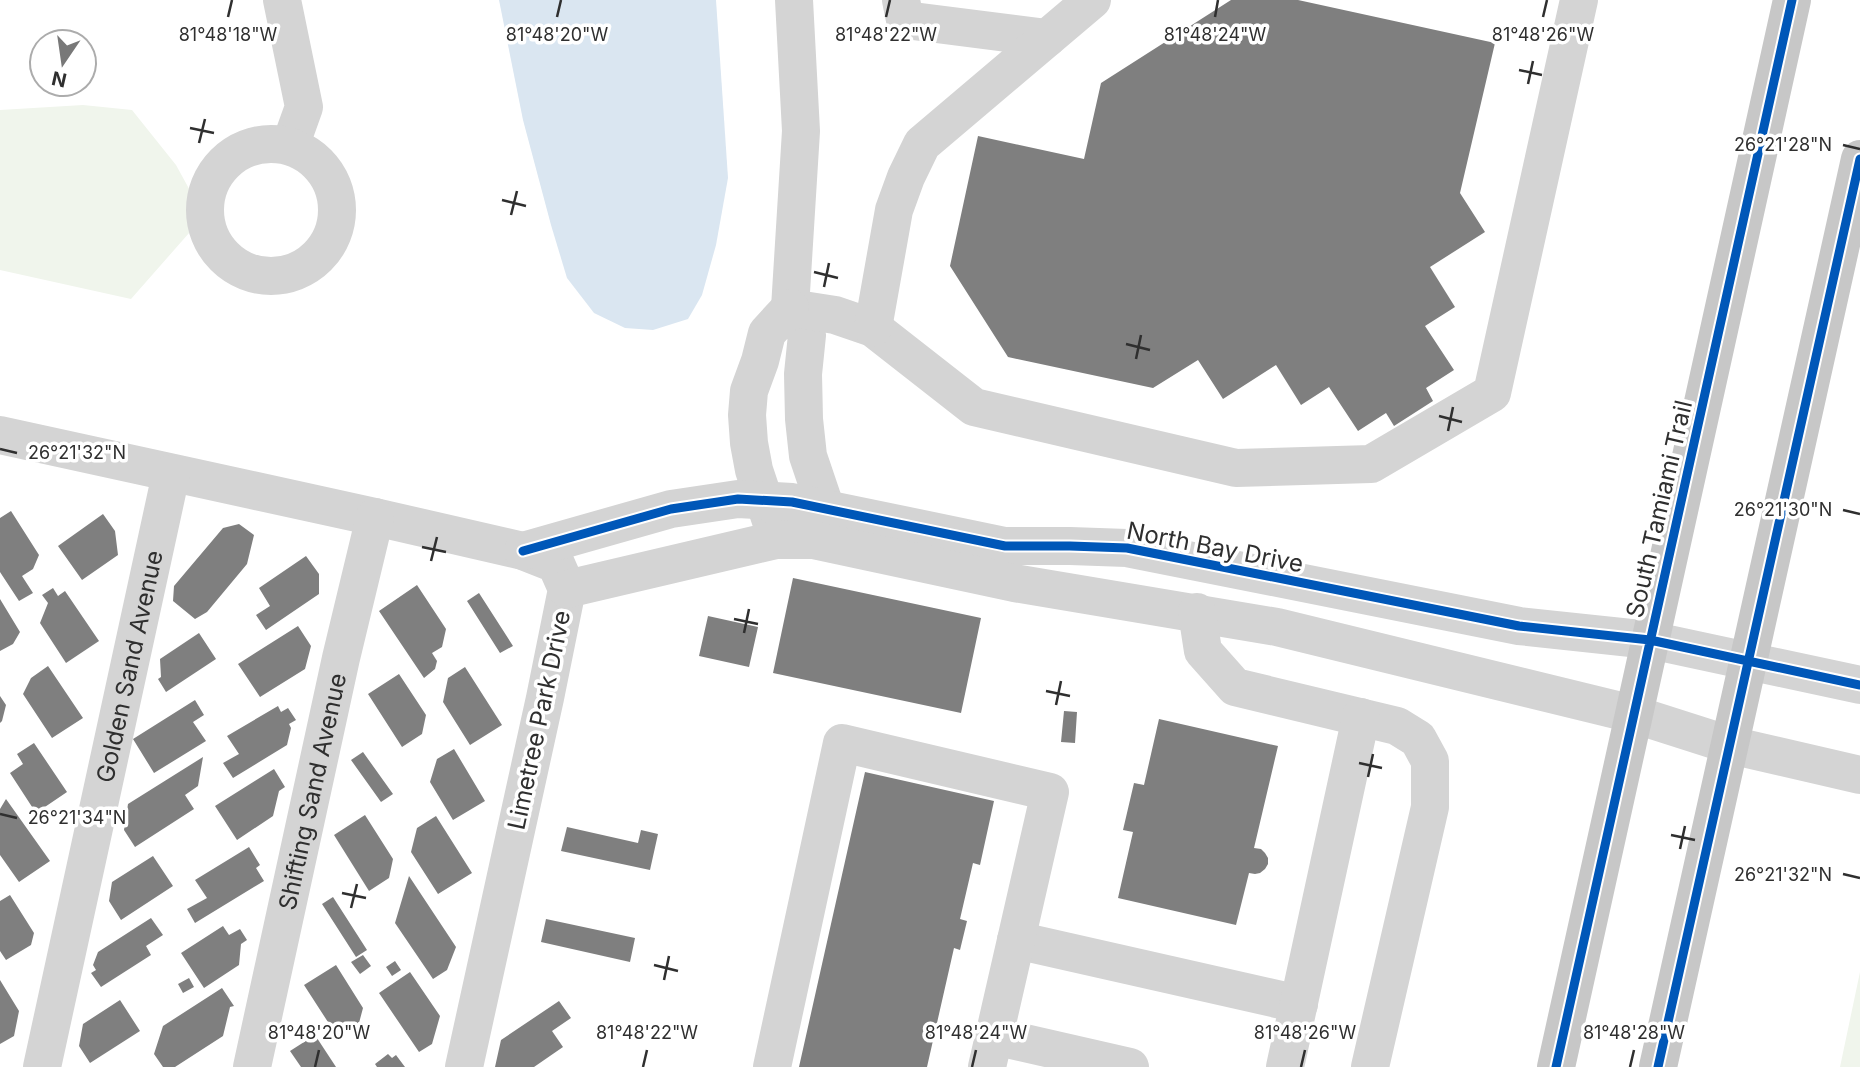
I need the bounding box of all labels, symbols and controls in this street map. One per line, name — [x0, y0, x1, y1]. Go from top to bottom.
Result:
text: 81°48'18"W — [179, 24, 278, 45]
text: 81°48'20"W — [506, 24, 608, 45]
text: 81°48'22"W — [835, 24, 937, 45]
text: 81°48'24"W — [1164, 24, 1266, 45]
text: 81°48'26"W — [1492, 24, 1594, 45]
north arrow — [28, 28, 98, 98]
text: N — [50, 66, 69, 92]
text: 26°21'28"N — [1734, 134, 1832, 155]
street label: South Tamiami Trail — [1620, 398, 1698, 620]
text: 26°21'32"N — [28, 442, 126, 463]
text: 26°21'30"N — [1734, 499, 1832, 520]
street label: North Bay Drive — [1124, 516, 1306, 578]
street label: Golden Sand Avenue — [90, 548, 168, 785]
street label: Limetree Park Drive — [502, 608, 576, 832]
street label: Shifting Sand Avenue — [272, 670, 352, 913]
text: 26°21'34"N — [28, 807, 126, 828]
text: 26°21'32"N — [1734, 864, 1832, 885]
text: 81°48'20"W — [268, 1022, 370, 1043]
text: 81°48'22"W — [596, 1022, 698, 1043]
text: 81°48'24"W — [925, 1022, 1027, 1043]
text: 81°48'26"W — [1254, 1022, 1356, 1043]
text: 81°48'28"W — [1583, 1022, 1685, 1043]

